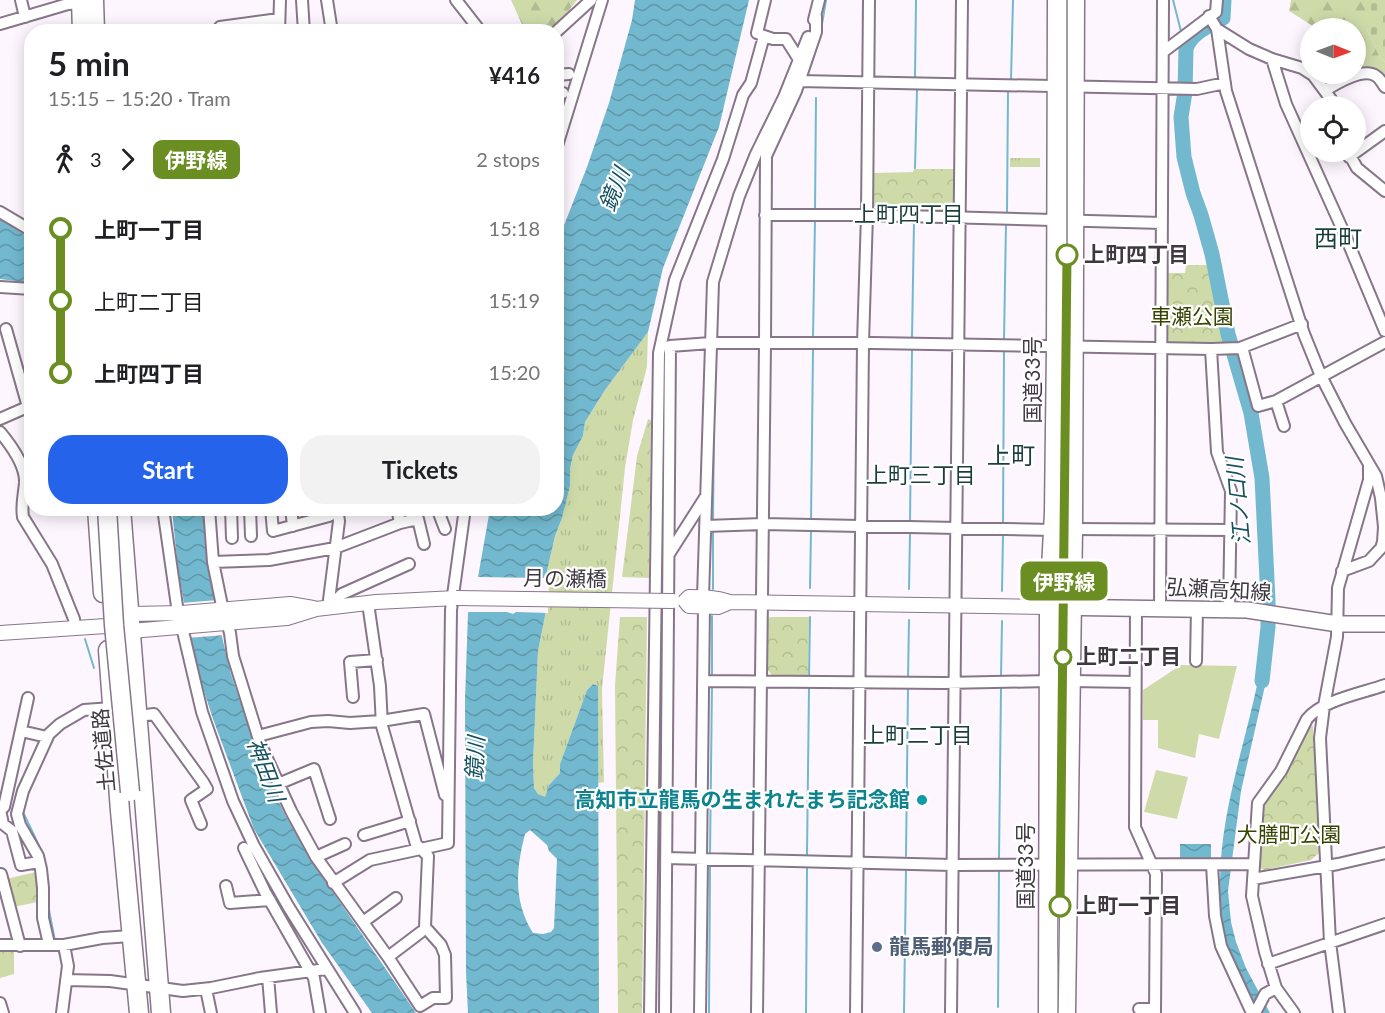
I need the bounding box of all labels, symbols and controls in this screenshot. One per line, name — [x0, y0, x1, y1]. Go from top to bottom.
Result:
north arrow — [1300, 18, 1366, 84]
map controls — [1300, 18, 1366, 162]
text: 5 min — [48, 43, 130, 83]
text: ¥416 — [489, 62, 540, 89]
text: 15:15 – 15:20 · Tram — [48, 86, 231, 110]
button: locate — [1300, 96, 1366, 162]
icon: walk — [48, 143, 81, 176]
icon: forward — [111, 143, 144, 176]
text: 3 — [90, 147, 102, 171]
text: 伊野線 — [165, 147, 228, 172]
text: 2 stops — [476, 147, 540, 171]
water label: 鏡川 — [593, 162, 635, 214]
district label: 上町四丁目 — [854, 200, 964, 227]
text: 上町一丁目 — [94, 216, 204, 243]
text: 15:18 — [489, 216, 540, 240]
district label: 西町 — [1314, 223, 1362, 252]
place label: 上町四丁目 — [1084, 241, 1189, 266]
marker: 上町四丁目 — [1056, 244, 1078, 266]
text: 上町二丁目 — [94, 288, 204, 315]
text: 15:19 — [489, 288, 540, 312]
park label: 車瀬公園 — [1150, 303, 1234, 328]
street label: 国道33号 — [1019, 336, 1044, 424]
text: 上町四丁目 — [94, 360, 204, 387]
text: 15:20 — [489, 360, 540, 384]
button: Start — [48, 435, 288, 504]
button: Tickets — [300, 435, 540, 504]
district label: 上町 — [987, 440, 1035, 469]
water label: 江ノ口川 — [1220, 454, 1255, 546]
district label: 上町三丁目 — [866, 461, 976, 488]
line badge: 伊野線 — [1030, 562, 1098, 600]
street label: 月の瀬橋 — [523, 564, 607, 591]
text: 伊野線 — [1033, 569, 1096, 594]
street label: 弘瀬高知線 — [1166, 573, 1272, 604]
place label: 上町二丁目 — [1076, 643, 1181, 668]
marker: 上町二丁目 — [1054, 648, 1072, 666]
street label: 土佐道路 — [86, 707, 119, 793]
district label: 上町二丁目 — [863, 721, 973, 748]
water label: 鏡川 — [460, 733, 489, 781]
water label: 神田川 — [242, 734, 292, 807]
place label: 高知市立龍馬の生まれたまち記念館 — [575, 786, 910, 811]
marker: 高知市立龍馬の生まれたまち記念館 — [915, 793, 929, 807]
park label: 大膳町公園 — [1237, 821, 1342, 846]
street label: 国道33号 — [1012, 822, 1037, 910]
place label: 上町一丁目 — [1076, 892, 1181, 917]
marker: 上町一丁目 — [1049, 895, 1071, 917]
place label: 龍馬郵便局 — [889, 933, 994, 958]
marker: 龍馬郵便局 — [870, 940, 884, 954]

